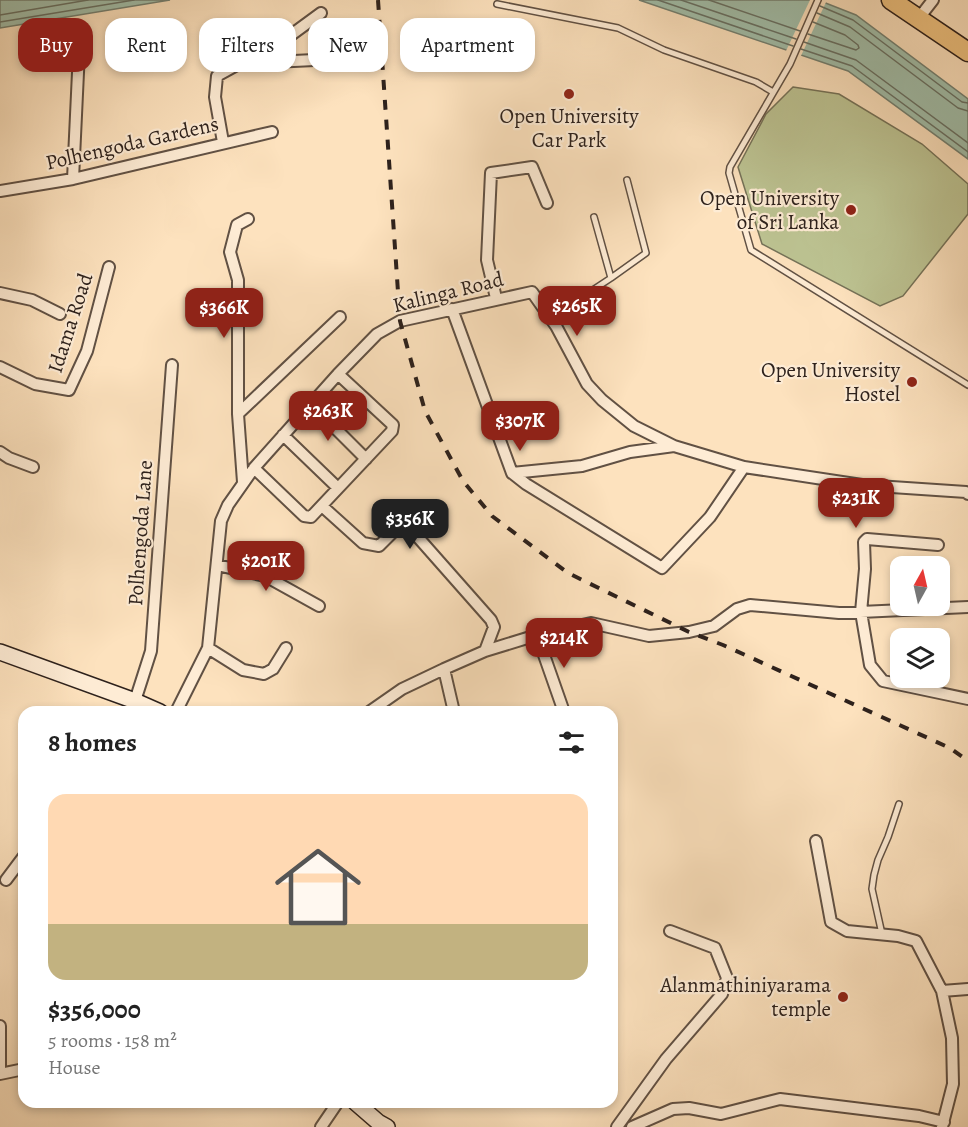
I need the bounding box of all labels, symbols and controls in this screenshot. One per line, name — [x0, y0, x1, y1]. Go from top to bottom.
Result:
chip: Buy — [18, 18, 93, 72]
chip: Rent — [105, 18, 187, 72]
chip: Filters — [199, 18, 296, 72]
chip: New — [308, 18, 388, 72]
chip: Apartment — [400, 18, 535, 72]
marker: Open University Car Park — [562, 87, 576, 101]
place label: Open University Car Park — [499, 102, 639, 154]
street label: Polhengoda Gardens — [43, 109, 221, 177]
place label: Open University of Sri Lanka — [700, 184, 840, 236]
marker: Open University of Sri Lanka — [844, 203, 858, 217]
street label: Kalinga Road — [390, 265, 507, 319]
street label: Idama Road — [41, 269, 100, 376]
pin: $265K — [535, 286, 619, 337]
pin: $366K — [182, 288, 266, 339]
text: $265K — [552, 292, 602, 319]
text: $366K — [199, 294, 249, 321]
place label: Open University Hostel — [761, 356, 901, 408]
marker: Open University Hostel — [905, 375, 919, 389]
pin: $263K — [286, 391, 370, 442]
text: $263K — [303, 397, 353, 424]
pin: $307K — [478, 401, 562, 452]
text: $307K — [495, 407, 545, 434]
street label: Polhengoda Lane — [121, 459, 159, 607]
pin: $231K — [814, 478, 898, 529]
text: $231K — [832, 484, 880, 511]
pin: $356K — [368, 499, 452, 550]
text: $356K — [386, 505, 434, 532]
pin: $201K — [224, 541, 308, 592]
text: $201K — [241, 547, 291, 574]
north arrow — [890, 556, 950, 616]
map controls — [890, 556, 950, 688]
pin: $214K — [522, 618, 606, 669]
text: $214K — [540, 624, 588, 651]
button: layers — [890, 628, 950, 688]
text: 8 homes — [48, 725, 137, 760]
icon: filters — [555, 726, 588, 759]
icon: home — [264, 833, 372, 941]
place label: Alanmathiniyarama temple — [659, 971, 831, 1023]
marker: Alanmathiniyarama temple — [836, 990, 850, 1004]
text: $356,000 — [48, 992, 141, 1027]
text: 5 rooms · 158 m² — [48, 1027, 177, 1054]
text: House — [48, 1054, 100, 1081]

